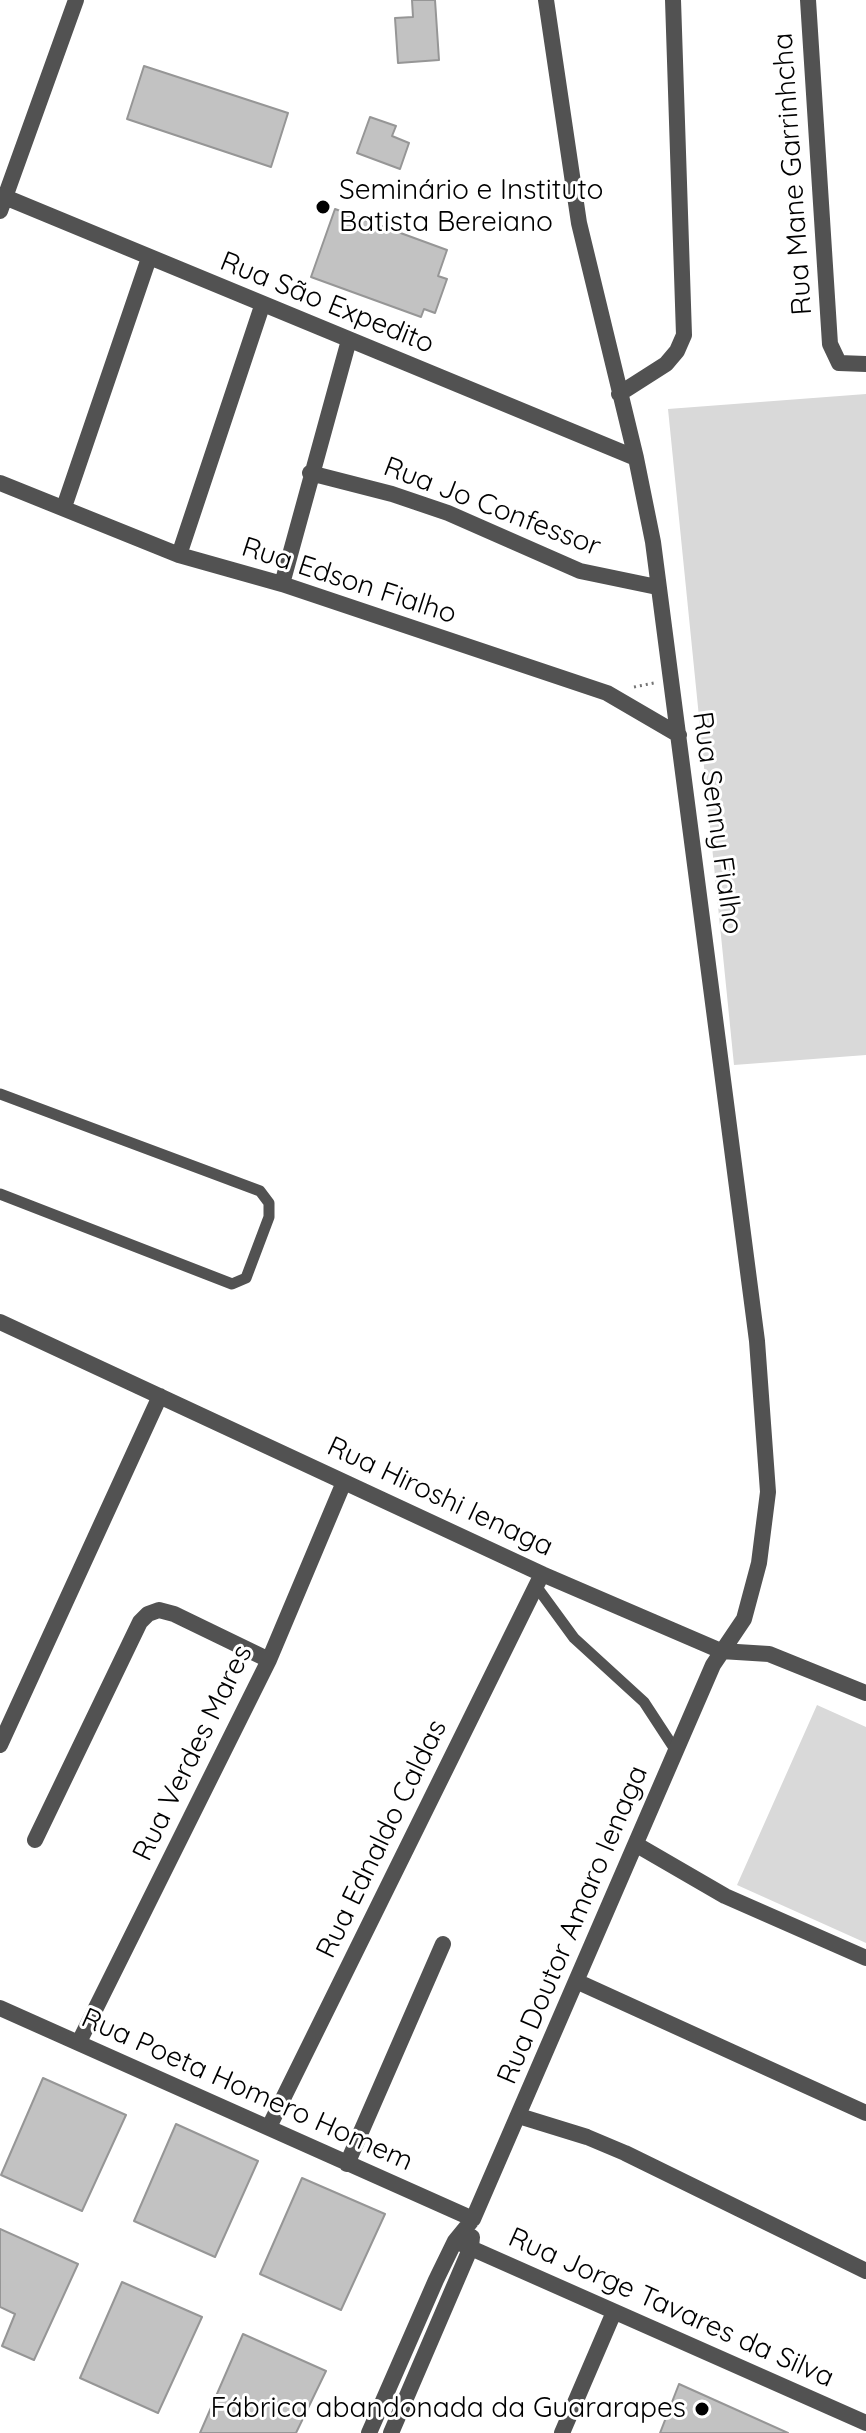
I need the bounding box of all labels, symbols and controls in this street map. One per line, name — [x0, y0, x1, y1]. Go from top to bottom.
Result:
street label: Rua Mane Garrinhcha — [766, 32, 820, 316]
place label: Seminário e Instituto Batista Bereiano — [339, 174, 604, 240]
marker: Seminário e Instituto Batista Bereiano — [314, 198, 332, 216]
street label: Rua São Expedito — [215, 245, 439, 361]
street label: Rua Jo Confessor — [379, 450, 605, 564]
street label: Rua Edson Fialho — [237, 530, 461, 632]
street label: Rua Senny Fialho — [685, 710, 749, 936]
street label: Rua Hiroshi Ienaga — [322, 1430, 558, 1564]
street label: Rua Verdes Mares — [126, 1640, 260, 1866]
street label: Rua Ednaldo Caldas — [310, 1714, 454, 1964]
street label: Rua Doutor Amaro Ienaga — [491, 1761, 655, 2089]
street label: Rua Poeta Homero Homem — [76, 2002, 418, 2178]
street label: Rua Jorge Tavares da Silva — [503, 2221, 839, 2395]
place label: Fábrica abandonada da Guararapes — [211, 2392, 686, 2426]
marker: Fábrica abandonada da Guararapes — [693, 2400, 711, 2418]

